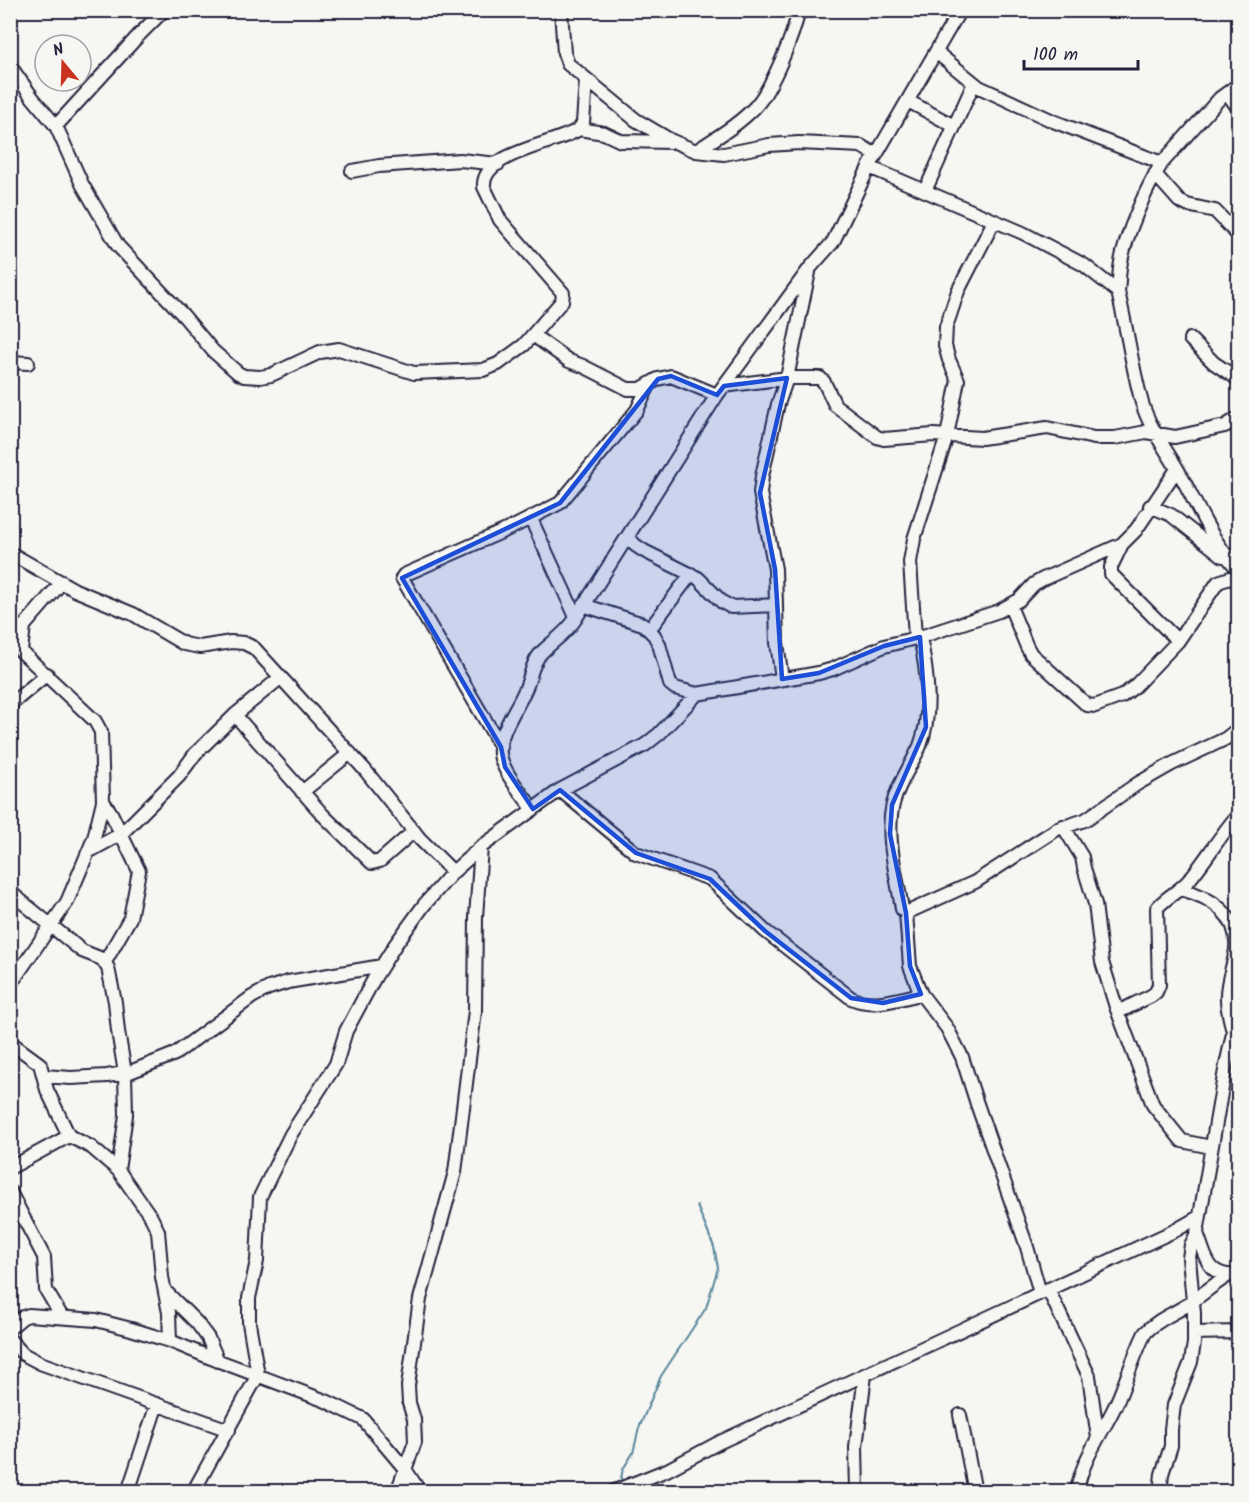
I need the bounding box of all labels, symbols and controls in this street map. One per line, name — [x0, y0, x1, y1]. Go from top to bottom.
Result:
north arrow — [33, 33, 93, 93]
scale bar — [1024, 33, 1138, 71]
text: N — [50, 37, 67, 64]
text: 100 m — [1033, 41, 1078, 70]

